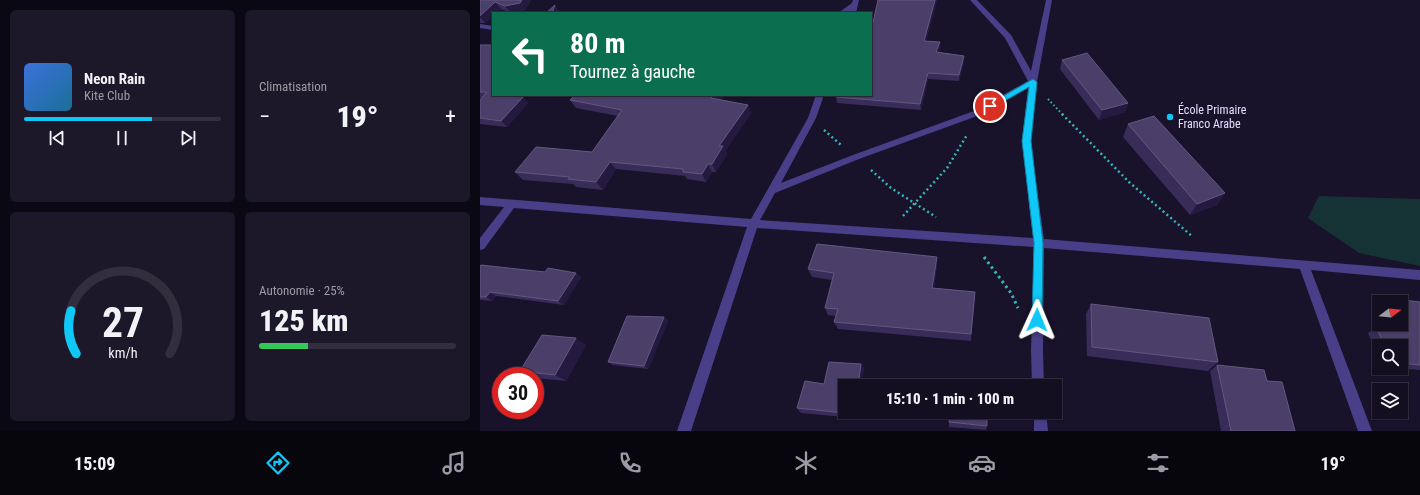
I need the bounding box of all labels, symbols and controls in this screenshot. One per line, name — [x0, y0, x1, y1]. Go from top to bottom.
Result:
text: 80 m — [570, 27, 626, 60]
icon: left — [504, 28, 556, 80]
text: Tournez à gauche — [570, 61, 695, 82]
text: Neon Rain — [84, 70, 145, 88]
text: Climatisation — [259, 79, 327, 94]
text: Kite Club — [84, 88, 130, 103]
pin — [973, 89, 1007, 123]
icon: arrive — [979, 95, 1001, 117]
text: 19° — [336, 99, 379, 134]
place label: École Primaire Franco Arabe — [1178, 102, 1247, 131]
text: − — [259, 104, 270, 129]
text: + — [445, 104, 456, 129]
marker: École Primaire Franco Arabe — [1165, 112, 1175, 122]
icon: previous — [46, 127, 68, 149]
icon: pause — [111, 127, 133, 149]
icon: next — [177, 127, 199, 149]
text: Autonomie · 25% — [259, 283, 345, 298]
north arrow — [1372, 295, 1408, 331]
map controls — [1372, 295, 1408, 419]
text: 27 — [101, 298, 144, 347]
position arrow — [1016, 299, 1058, 341]
text: 125 km — [259, 303, 348, 338]
button: search — [1372, 339, 1408, 375]
text: km/h — [108, 345, 137, 361]
speed limit sign: 30 — [492, 367, 544, 419]
button: layers — [1372, 383, 1408, 419]
text: 15:10 · 1 min · 100 m — [886, 390, 1014, 408]
icon: directions — [264, 449, 292, 477]
icon: music — [440, 449, 468, 477]
icon: phone — [616, 449, 644, 477]
icon: climate — [792, 449, 820, 477]
icon: car — [968, 449, 996, 477]
icon: filters — [1144, 449, 1172, 477]
text: 15:09 — [74, 453, 115, 474]
text: 19° — [1321, 453, 1346, 474]

